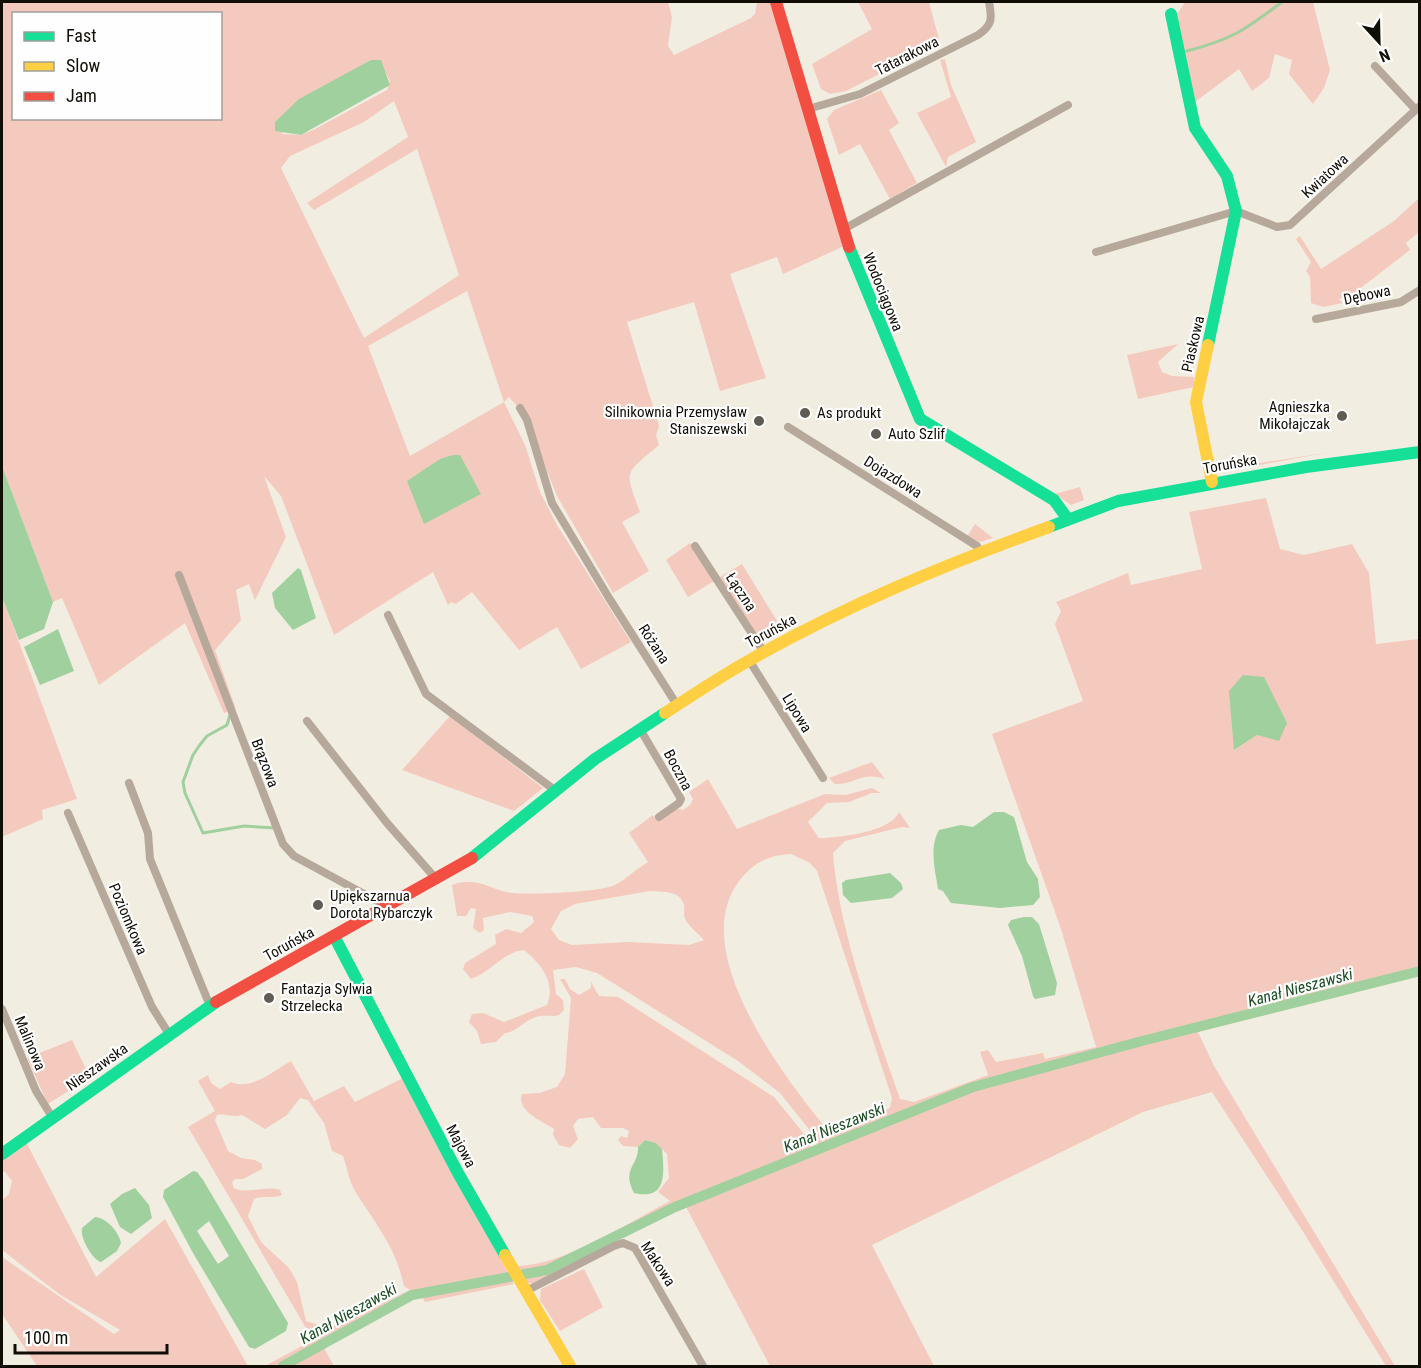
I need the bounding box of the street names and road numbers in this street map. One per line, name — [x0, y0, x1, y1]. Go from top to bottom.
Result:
street label: Tatarakowa — [872, 32, 942, 80]
street label: Kwiatowa — [1298, 150, 1352, 202]
street label: Wodociągowa — [859, 250, 907, 334]
street label: Dębowa — [1342, 281, 1392, 309]
street label: Piaskowa — [1178, 314, 1208, 374]
street label: Toruńska — [1202, 450, 1258, 478]
street label: Dojazdowa — [861, 452, 925, 502]
street label: Łączna — [722, 569, 760, 615]
street label: Toruńska — [743, 610, 799, 652]
street label: Różana — [635, 621, 673, 667]
street label: Lipowa — [778, 690, 816, 736]
street label: Brązowa — [248, 736, 282, 790]
street label: Boczna — [660, 746, 696, 794]
street label: Poziomkowa — [105, 881, 151, 957]
street label: Toruńska — [261, 923, 317, 965]
street label: Malinowa — [11, 1013, 49, 1073]
street label: Nieszawska — [63, 1039, 131, 1095]
street label: Majowa — [442, 1121, 480, 1171]
street label: Makowa — [637, 1238, 679, 1290]

